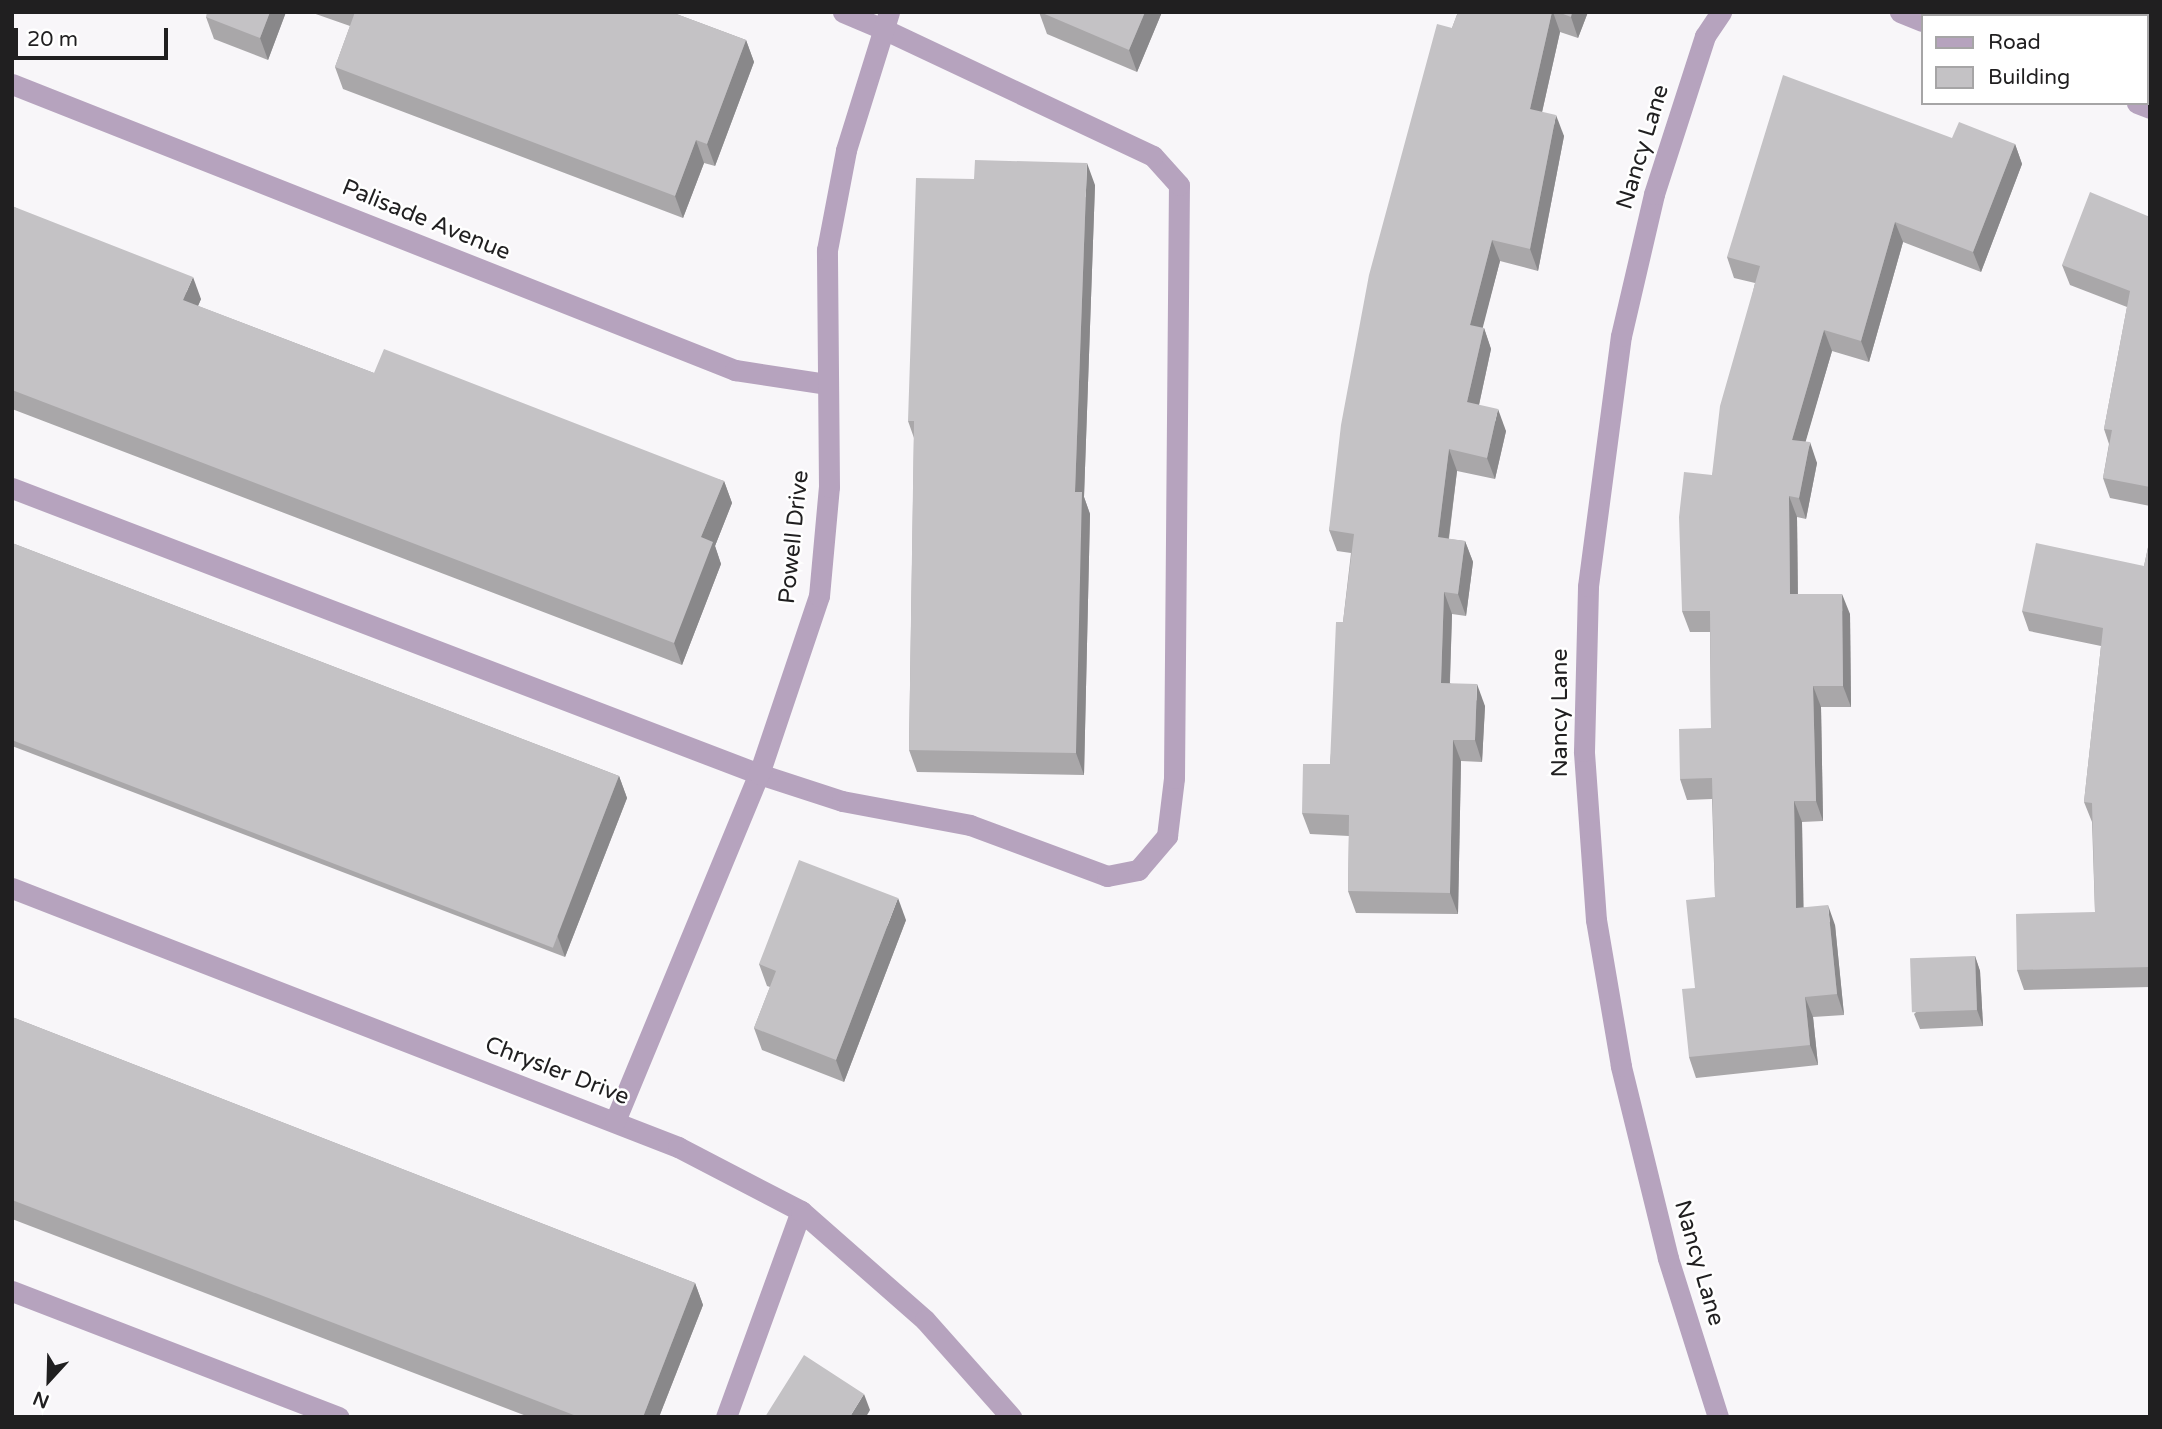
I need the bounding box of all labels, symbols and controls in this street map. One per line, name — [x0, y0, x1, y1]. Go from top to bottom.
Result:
scale bar — [18, 14, 172, 58]
legend — [1920, 14, 2148, 105]
text: 20 m — [27, 27, 78, 52]
text: Road — [1988, 30, 2041, 55]
text: Building — [1988, 65, 2070, 90]
street label: Nancy Lane — [1611, 81, 1675, 213]
street label: Palisade Avenue — [338, 174, 514, 266]
street label: Powell Drive — [773, 469, 815, 605]
street label: Nancy Lane — [1546, 648, 1574, 778]
street label: Chrysler Drive — [481, 1031, 633, 1111]
street label: Nancy Lane — [1668, 1197, 1730, 1329]
north arrow — [14, 1345, 84, 1415]
text: N — [30, 1386, 52, 1413]

